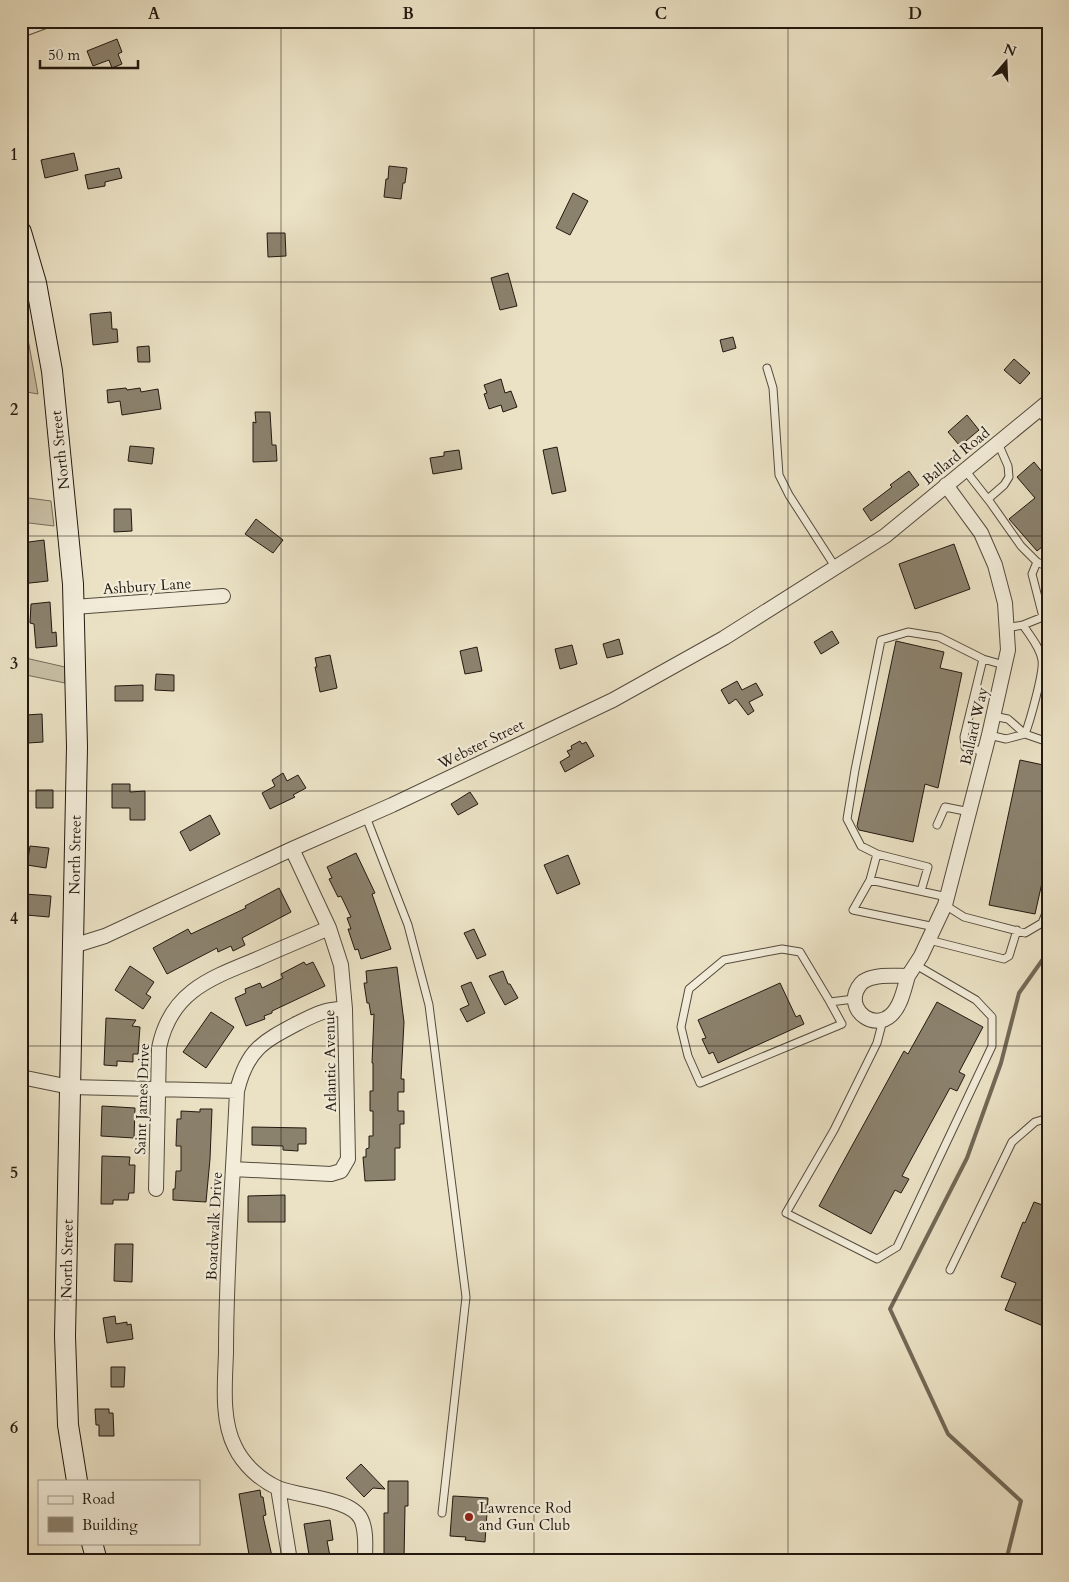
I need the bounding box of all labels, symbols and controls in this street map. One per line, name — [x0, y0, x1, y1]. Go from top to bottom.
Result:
text: A — [148, 3, 160, 25]
text: B — [402, 3, 414, 25]
text: C — [655, 3, 667, 25]
text: D — [908, 3, 922, 25]
scale bar — [40, 38, 138, 70]
north arrow — [982, 38, 1032, 88]
text: N — [1001, 39, 1019, 61]
text: 50 m — [48, 45, 80, 65]
text: 1 — [10, 144, 18, 166]
text: 2 — [10, 399, 18, 421]
street label: North Street — [46, 409, 74, 491]
street label: Ballard Road — [918, 423, 994, 489]
street label: Ashbury Lane — [102, 573, 192, 599]
text: 3 — [10, 653, 18, 675]
street label: Ballard Way — [955, 685, 993, 767]
street label: Webster Street — [434, 714, 528, 774]
street label: North Street — [64, 815, 86, 895]
text: 4 — [10, 908, 18, 930]
street label: Atlantic Avenue — [319, 1009, 341, 1113]
street label: Saint James Drive — [130, 1043, 154, 1155]
text: 5 — [10, 1162, 18, 1184]
street label: Boardwalk Drive — [201, 1171, 227, 1281]
street label: North Street — [56, 1219, 78, 1299]
text: 6 — [10, 1417, 18, 1439]
legend — [38, 1480, 200, 1544]
text: Road — [82, 1489, 115, 1509]
place label: Lawrence Rod and Gun Club — [479, 1498, 572, 1535]
marker: Lawrence Rod and Gun Club — [463, 1511, 475, 1523]
text: Building — [82, 1515, 138, 1535]

